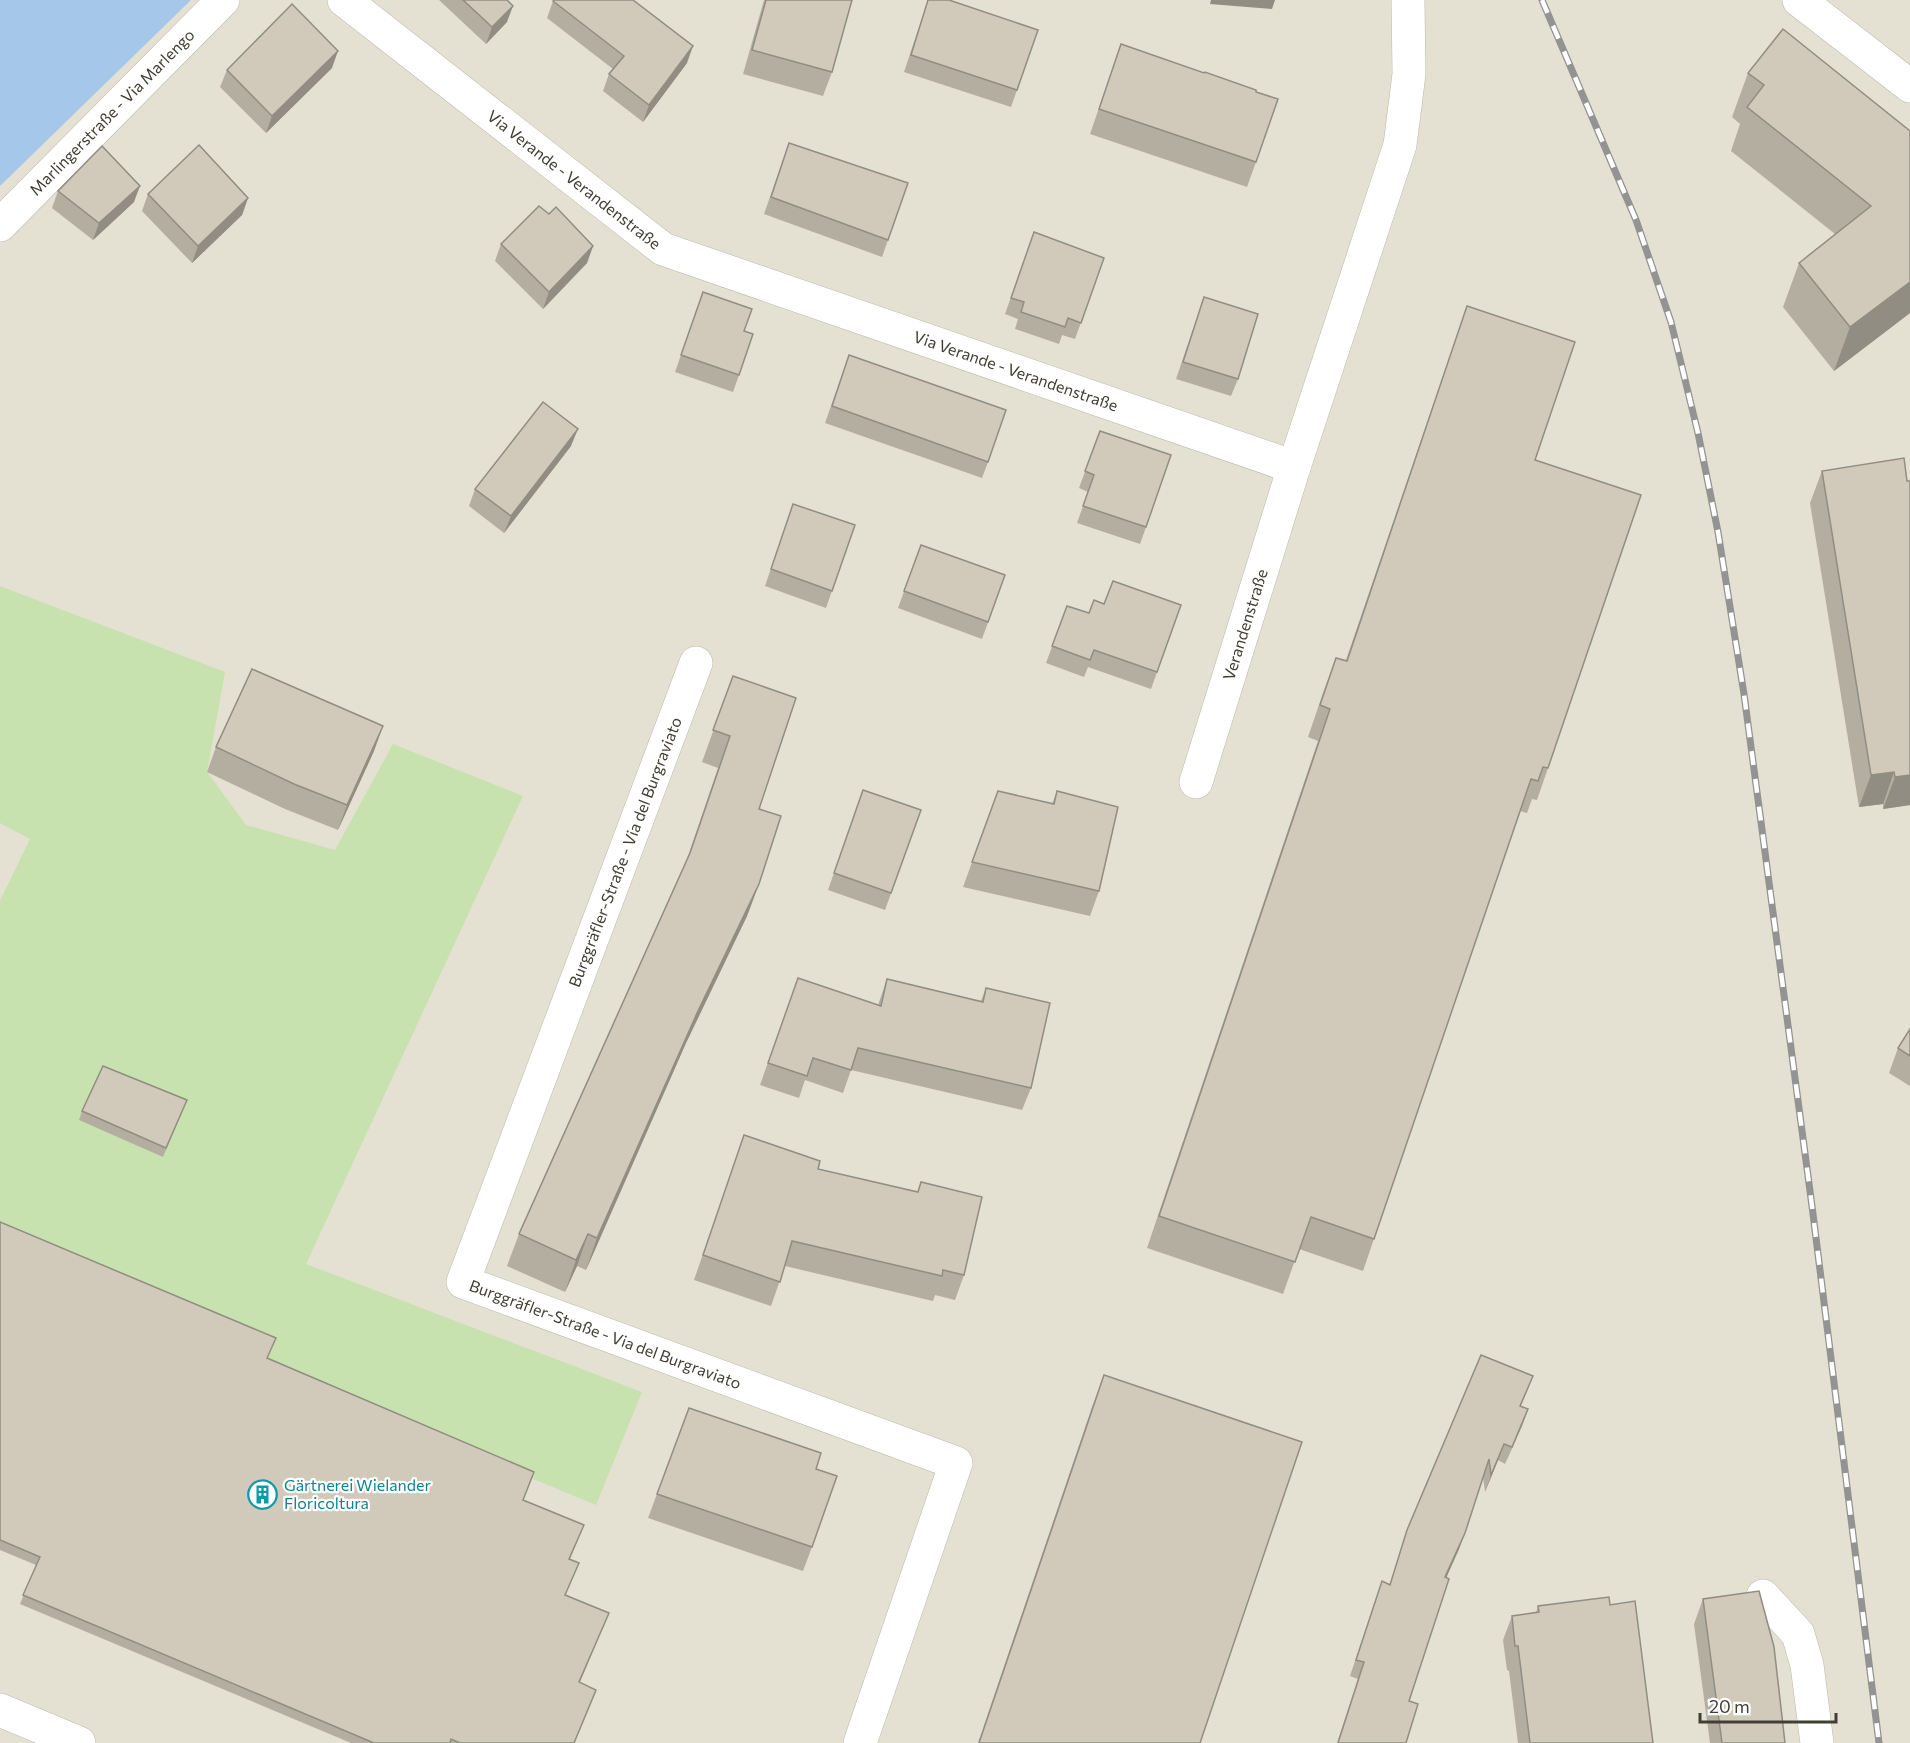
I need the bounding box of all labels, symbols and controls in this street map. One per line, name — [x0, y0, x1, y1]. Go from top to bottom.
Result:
street label: Marlingerstraße - Via Marlengo — [25, 25, 198, 199]
street label: Via Verande - Verandenstraße — [484, 106, 665, 253]
street label: Via Verande - Verandenstraße — [911, 326, 1121, 414]
street label: Verandenstraße — [1218, 566, 1271, 682]
street label: Burggräfler-Straße - Via del Burgraviato — [564, 714, 685, 990]
street label: Burggräfler-Straße - Via del Burgraviato — [467, 1275, 744, 1392]
place label: Gärtnerei Wielander Floricoltura — [284, 1475, 431, 1512]
building icon: Gärtnerei Wielander Floricoltura — [247, 1478, 279, 1510]
scale bar — [1700, 1686, 1836, 1724]
text: 20 m — [1709, 1695, 1750, 1717]

